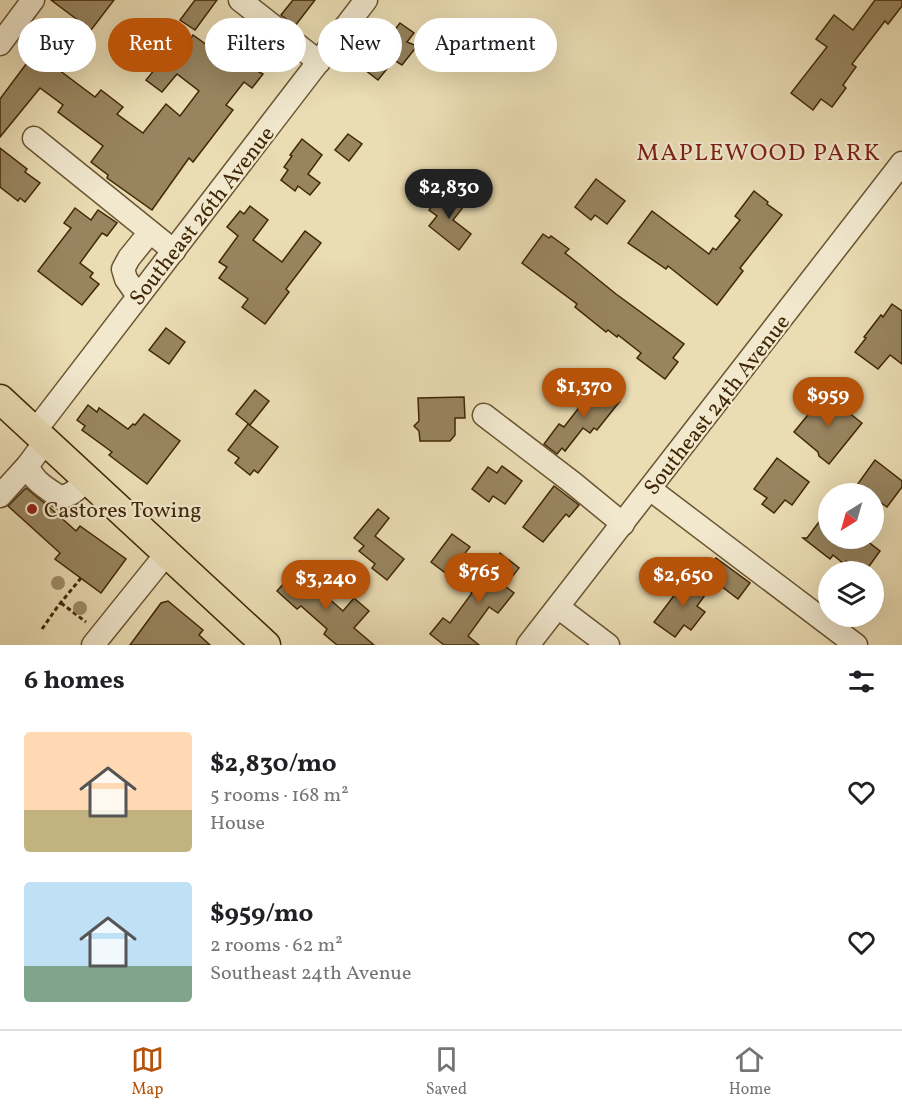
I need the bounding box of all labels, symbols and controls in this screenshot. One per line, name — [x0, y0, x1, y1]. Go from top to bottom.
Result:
chip: Buy — [18, 18, 96, 72]
chip: Rent — [108, 18, 193, 72]
chip: Filters — [205, 18, 306, 72]
chip: New — [318, 18, 402, 72]
chip: Apartment — [414, 18, 557, 72]
street label: Southeast 26th Avenue — [123, 120, 283, 313]
district label: MAPLEWOOD PARK — [637, 137, 881, 171]
pin: $2,830 — [400, 169, 498, 220]
text: $2,830 — [419, 174, 479, 202]
street label: Southeast 24th Avenue — [638, 309, 798, 502]
pin: $1,370 — [535, 368, 633, 419]
text: $1,370 — [556, 373, 612, 401]
pin: $959 — [792, 377, 864, 428]
text: $959 — [807, 382, 849, 410]
north arrow — [818, 483, 884, 549]
map controls — [818, 483, 884, 627]
place label: Castores Towing — [44, 496, 202, 527]
marker: Castores Towing — [25, 502, 39, 516]
pin: $765 — [443, 553, 515, 604]
pin: $2,650 — [634, 557, 732, 608]
text: $765 — [458, 558, 500, 586]
pin: $3,240 — [277, 560, 375, 611]
button: layers — [818, 561, 884, 627]
text: $2,650 — [653, 562, 713, 590]
text: $3,240 — [295, 565, 357, 593]
text: 6 homes — [24, 663, 125, 699]
icon: filters — [845, 665, 878, 698]
text: $2,830/mo — [210, 746, 337, 782]
icon: home — [72, 756, 144, 828]
icon: heart — [845, 776, 878, 809]
text: 5 rooms · 168 m² — [210, 782, 349, 810]
text: House — [210, 810, 265, 838]
text: $959/mo — [210, 896, 313, 932]
icon: home — [72, 906, 144, 978]
icon: heart — [845, 926, 878, 959]
text: 2 rooms · 62 m² — [210, 932, 343, 960]
text: Southeast 24th Avenue — [210, 960, 411, 988]
tab: Map — [131, 1043, 164, 1101]
tab: Saved — [426, 1043, 467, 1101]
tab: Home — [729, 1043, 771, 1101]

